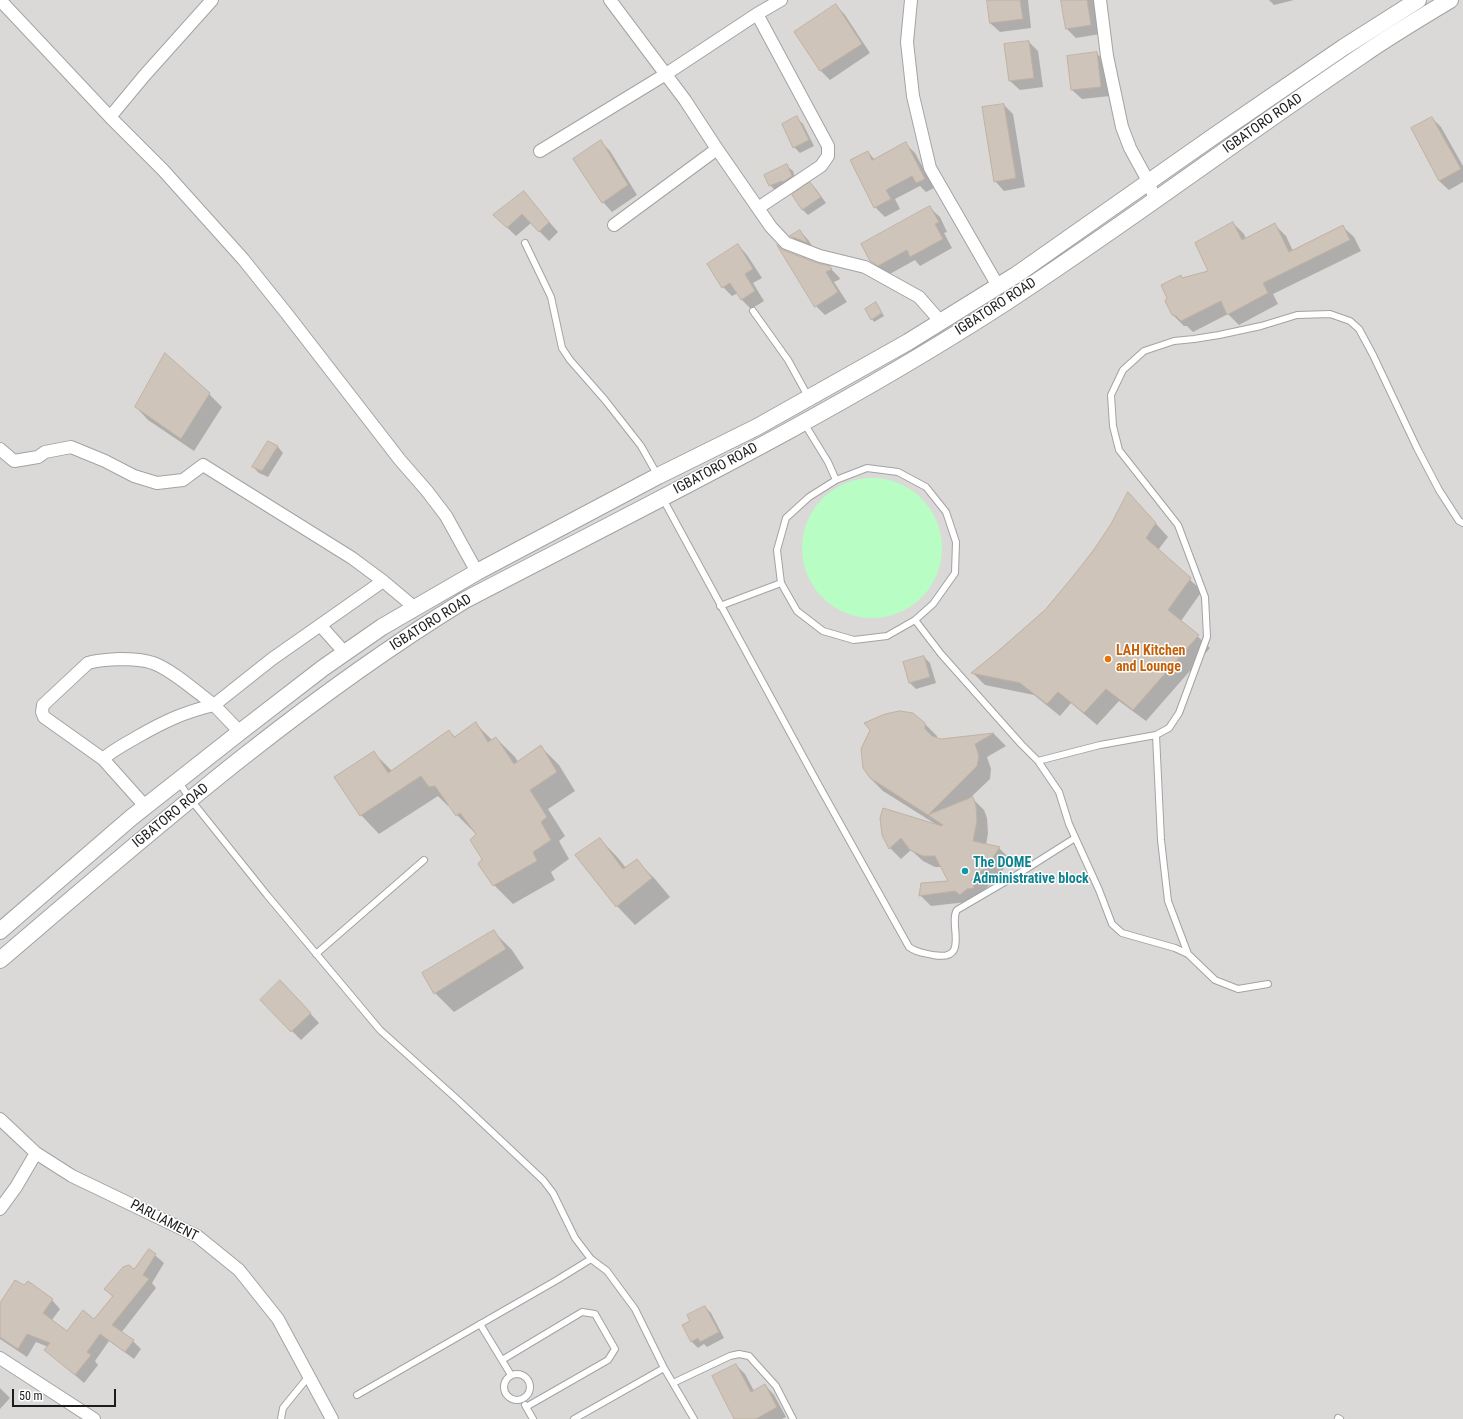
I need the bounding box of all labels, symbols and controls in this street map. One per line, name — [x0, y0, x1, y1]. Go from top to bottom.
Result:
street label: IGBATORO ROAD — [1220, 90, 1306, 158]
street label: IGBATORO ROAD — [952, 275, 1040, 339]
street label: IGBATORO ROAD — [671, 440, 761, 498]
street label: IGBATORO ROAD — [387, 591, 475, 655]
place label: LAH Kitchen and Lounge — [1116, 643, 1185, 676]
marker: LAH Kitchen and Lounge — [1103, 654, 1113, 664]
street label: IGBATORO ROAD — [130, 780, 212, 852]
place label: The DOME Administrative block — [973, 855, 1089, 888]
marker: The DOME Administrative block — [960, 866, 970, 876]
street label: PARLIAMENT — [127, 1197, 201, 1245]
scale bar — [14, 1381, 118, 1407]
text: 50 m — [19, 1389, 43, 1403]

